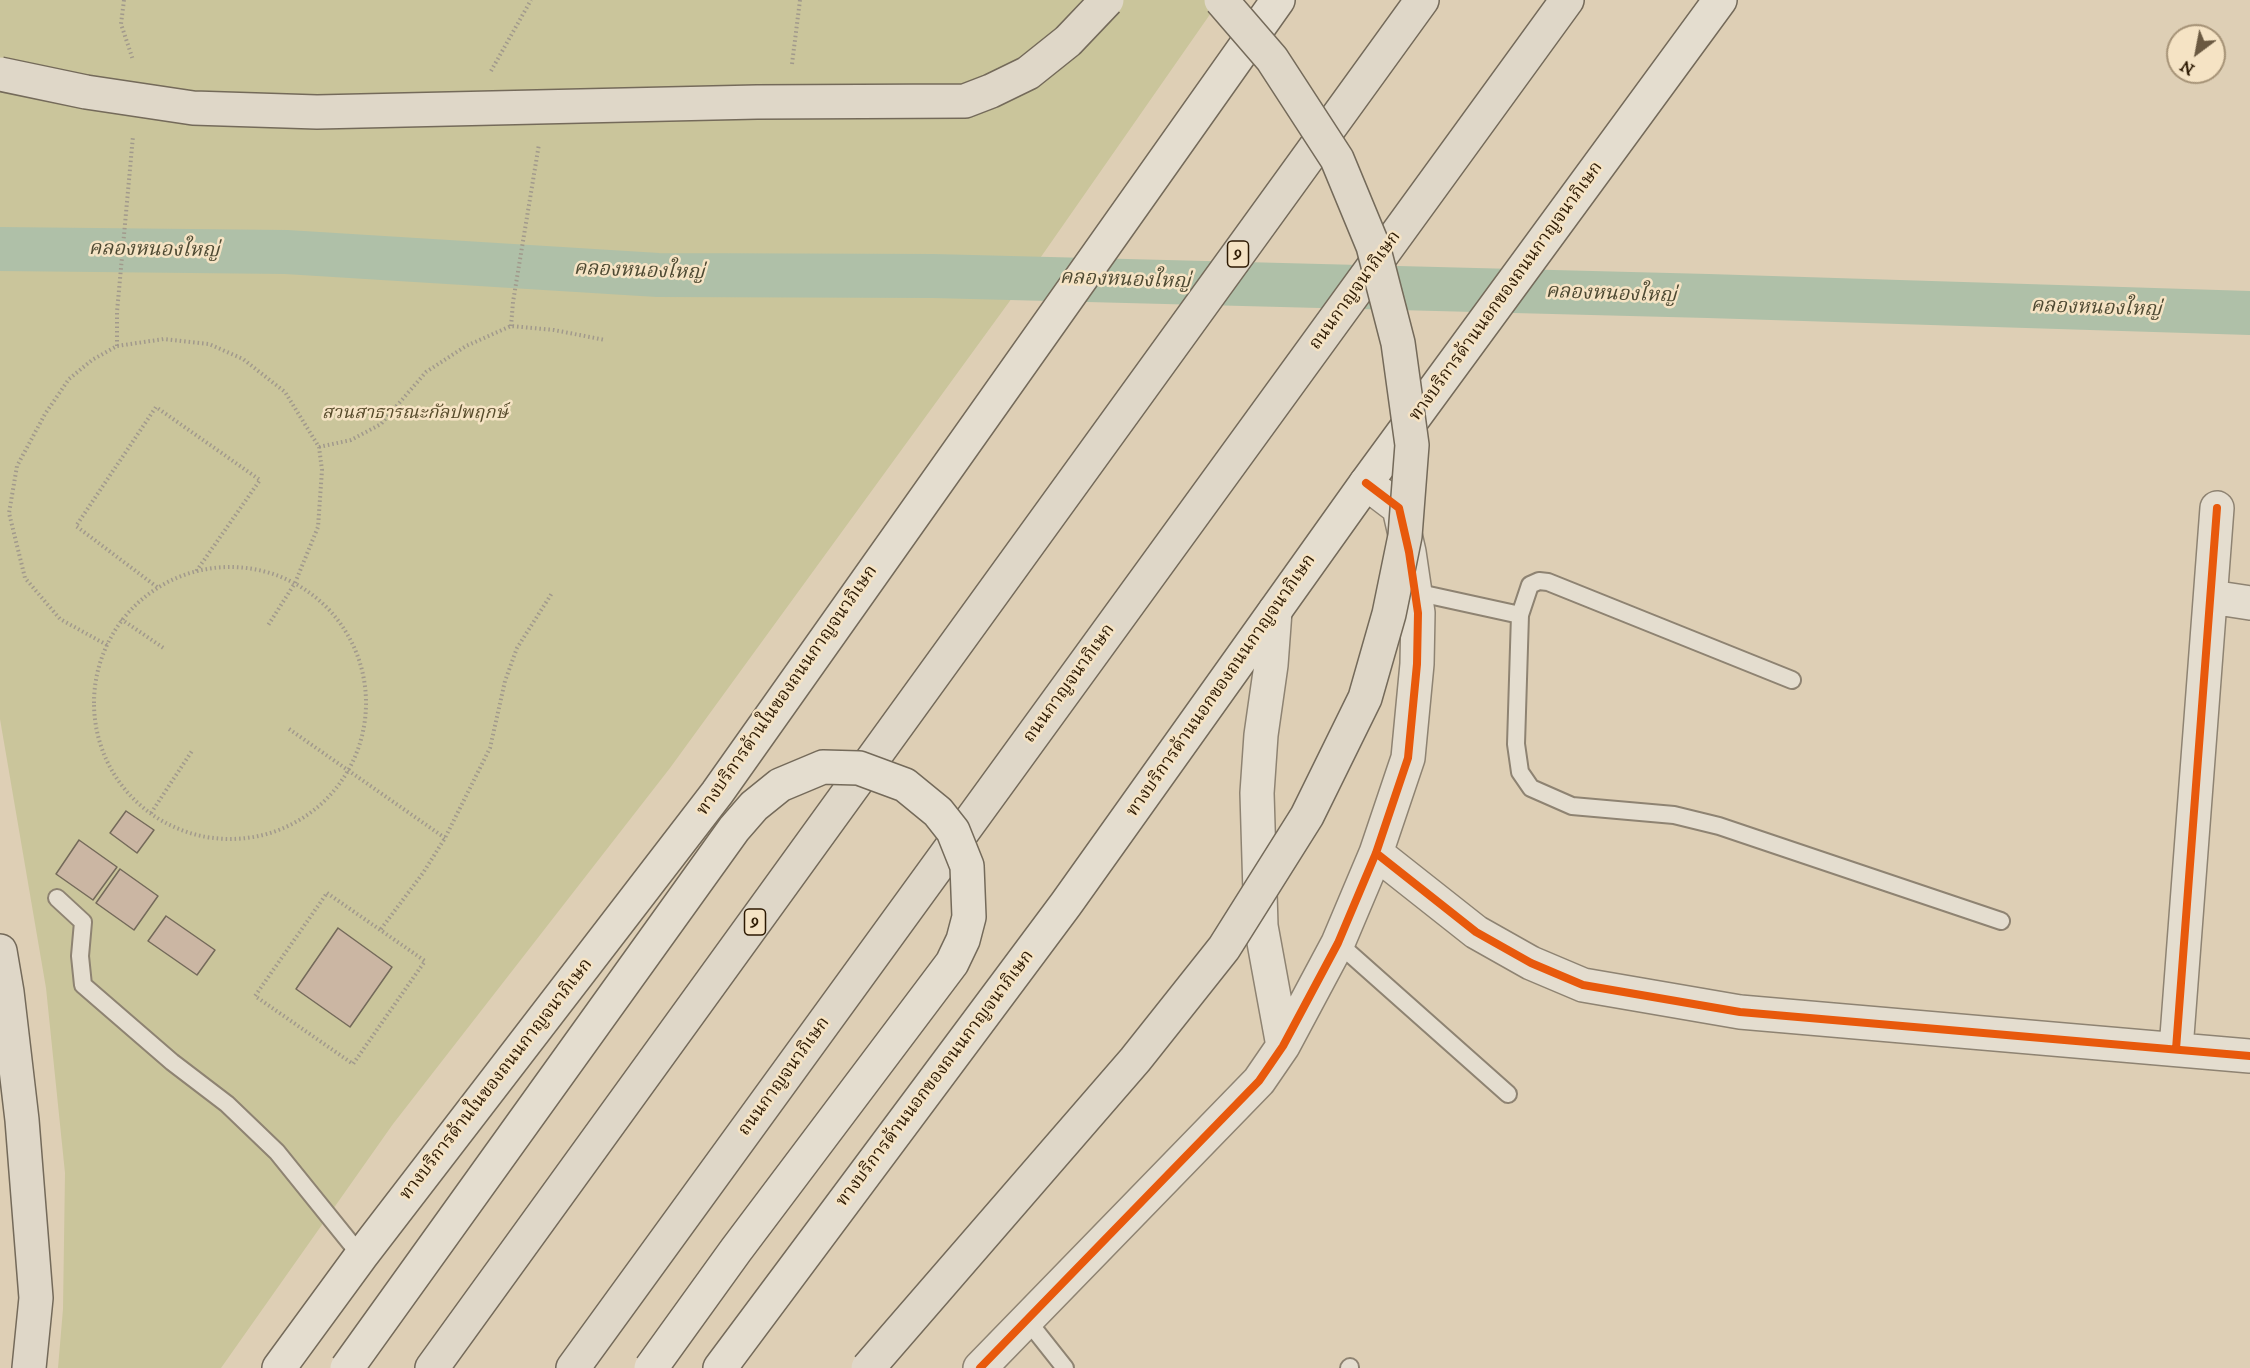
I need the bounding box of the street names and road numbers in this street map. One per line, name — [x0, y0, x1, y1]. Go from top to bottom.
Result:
street label: ทางบริการด้านนอกของถนนกาญจนาภิเษก — [1406, 158, 1608, 426]
street label: ถนนกาญจนาภิเษก — [1306, 227, 1406, 355]
road number: 9 — [1228, 241, 1248, 267]
street label: ทางบริการด้านนอกของถนนกาญจนาภิเษก — [1123, 551, 1321, 821]
street label: ทางบริการด้านในของถนนกาญจนาภิเษก — [693, 562, 883, 820]
street label: ถนนกาญจนาภิเษก — [1020, 620, 1120, 748]
road number: 9 — [744, 909, 766, 935]
street label: ทางบริการด้านนอกของถนนกาญจนาภิเษก — [832, 946, 1040, 1212]
street label: ทางบริการด้านในของถนนกาญจนาภิเษก — [396, 955, 598, 1205]
street label: ถนนกาญจนาภิเษก — [735, 1013, 835, 1141]

